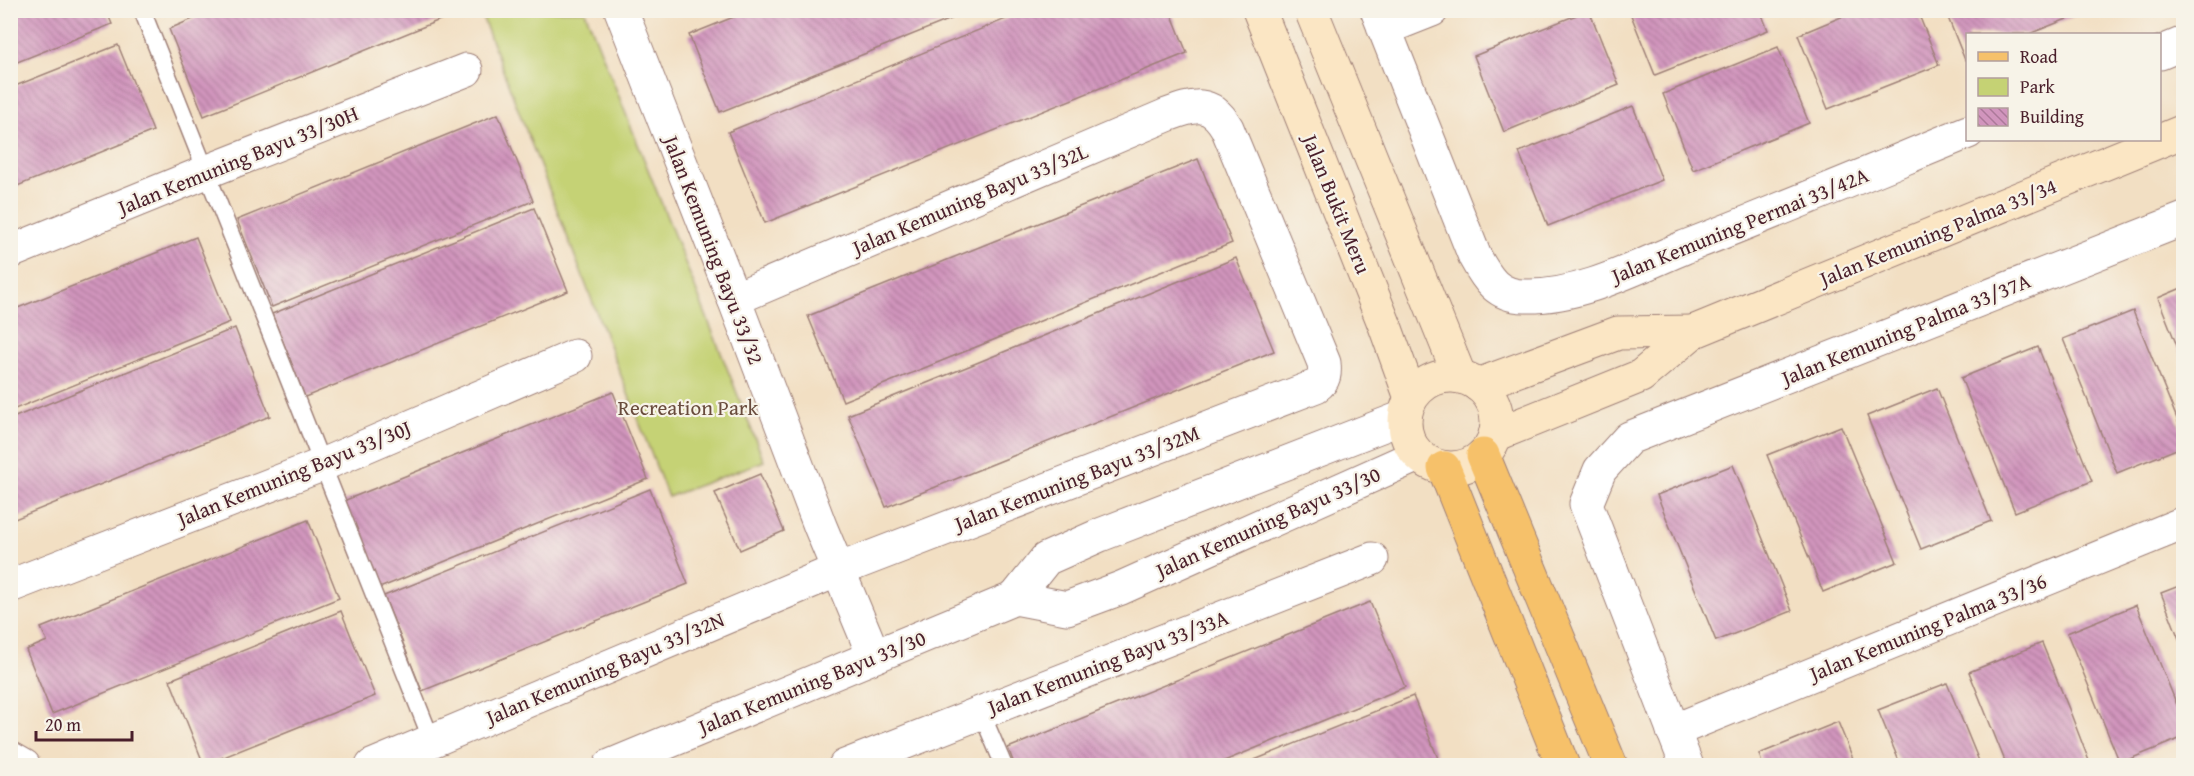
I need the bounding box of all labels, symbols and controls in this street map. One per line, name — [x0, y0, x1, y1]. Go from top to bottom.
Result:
legend — [1966, 33, 2161, 141]
text: Road — [2020, 43, 2058, 70]
text: Park — [2020, 73, 2056, 100]
street label: Jalan Kemuning Bayu 33/30H — [110, 98, 363, 224]
text: Building — [2020, 103, 2084, 130]
street label: Jalan Bukit Meru — [1294, 127, 1379, 279]
street label: Jalan Kemuning Bayu 33/32 — [655, 128, 772, 369]
street label: Jalan Kemuning Bayu 33/32L — [845, 135, 1092, 264]
street label: Jalan Kemuning Permai 33/42A — [1604, 159, 1873, 292]
street label: Jalan Kemuning Palma 33/34 — [1812, 170, 2061, 295]
street label: Jalan Kemuning Palma 33/37A — [1774, 265, 2035, 394]
park label: Recreation Park — [618, 392, 759, 423]
street label: Jalan Kemuning Bayu 33/30J — [170, 412, 415, 535]
street label: Jalan Kemuning Bayu 33/32M — [947, 417, 1204, 540]
street label: Jalan Kemuning Bayu 33/30 — [1148, 458, 1385, 587]
street label: Jalan Kemuning Palma 33/36 — [1802, 565, 2051, 690]
street label: Jalan Kemuning Bayu 33/33A — [980, 602, 1233, 723]
street label: Jalan Kemuning Bayu 33/32N — [478, 604, 729, 734]
street label: Jalan Kemuning Bayu 33/30 — [691, 622, 930, 743]
scale bar — [36, 704, 132, 742]
text: 20 m — [45, 711, 81, 738]

